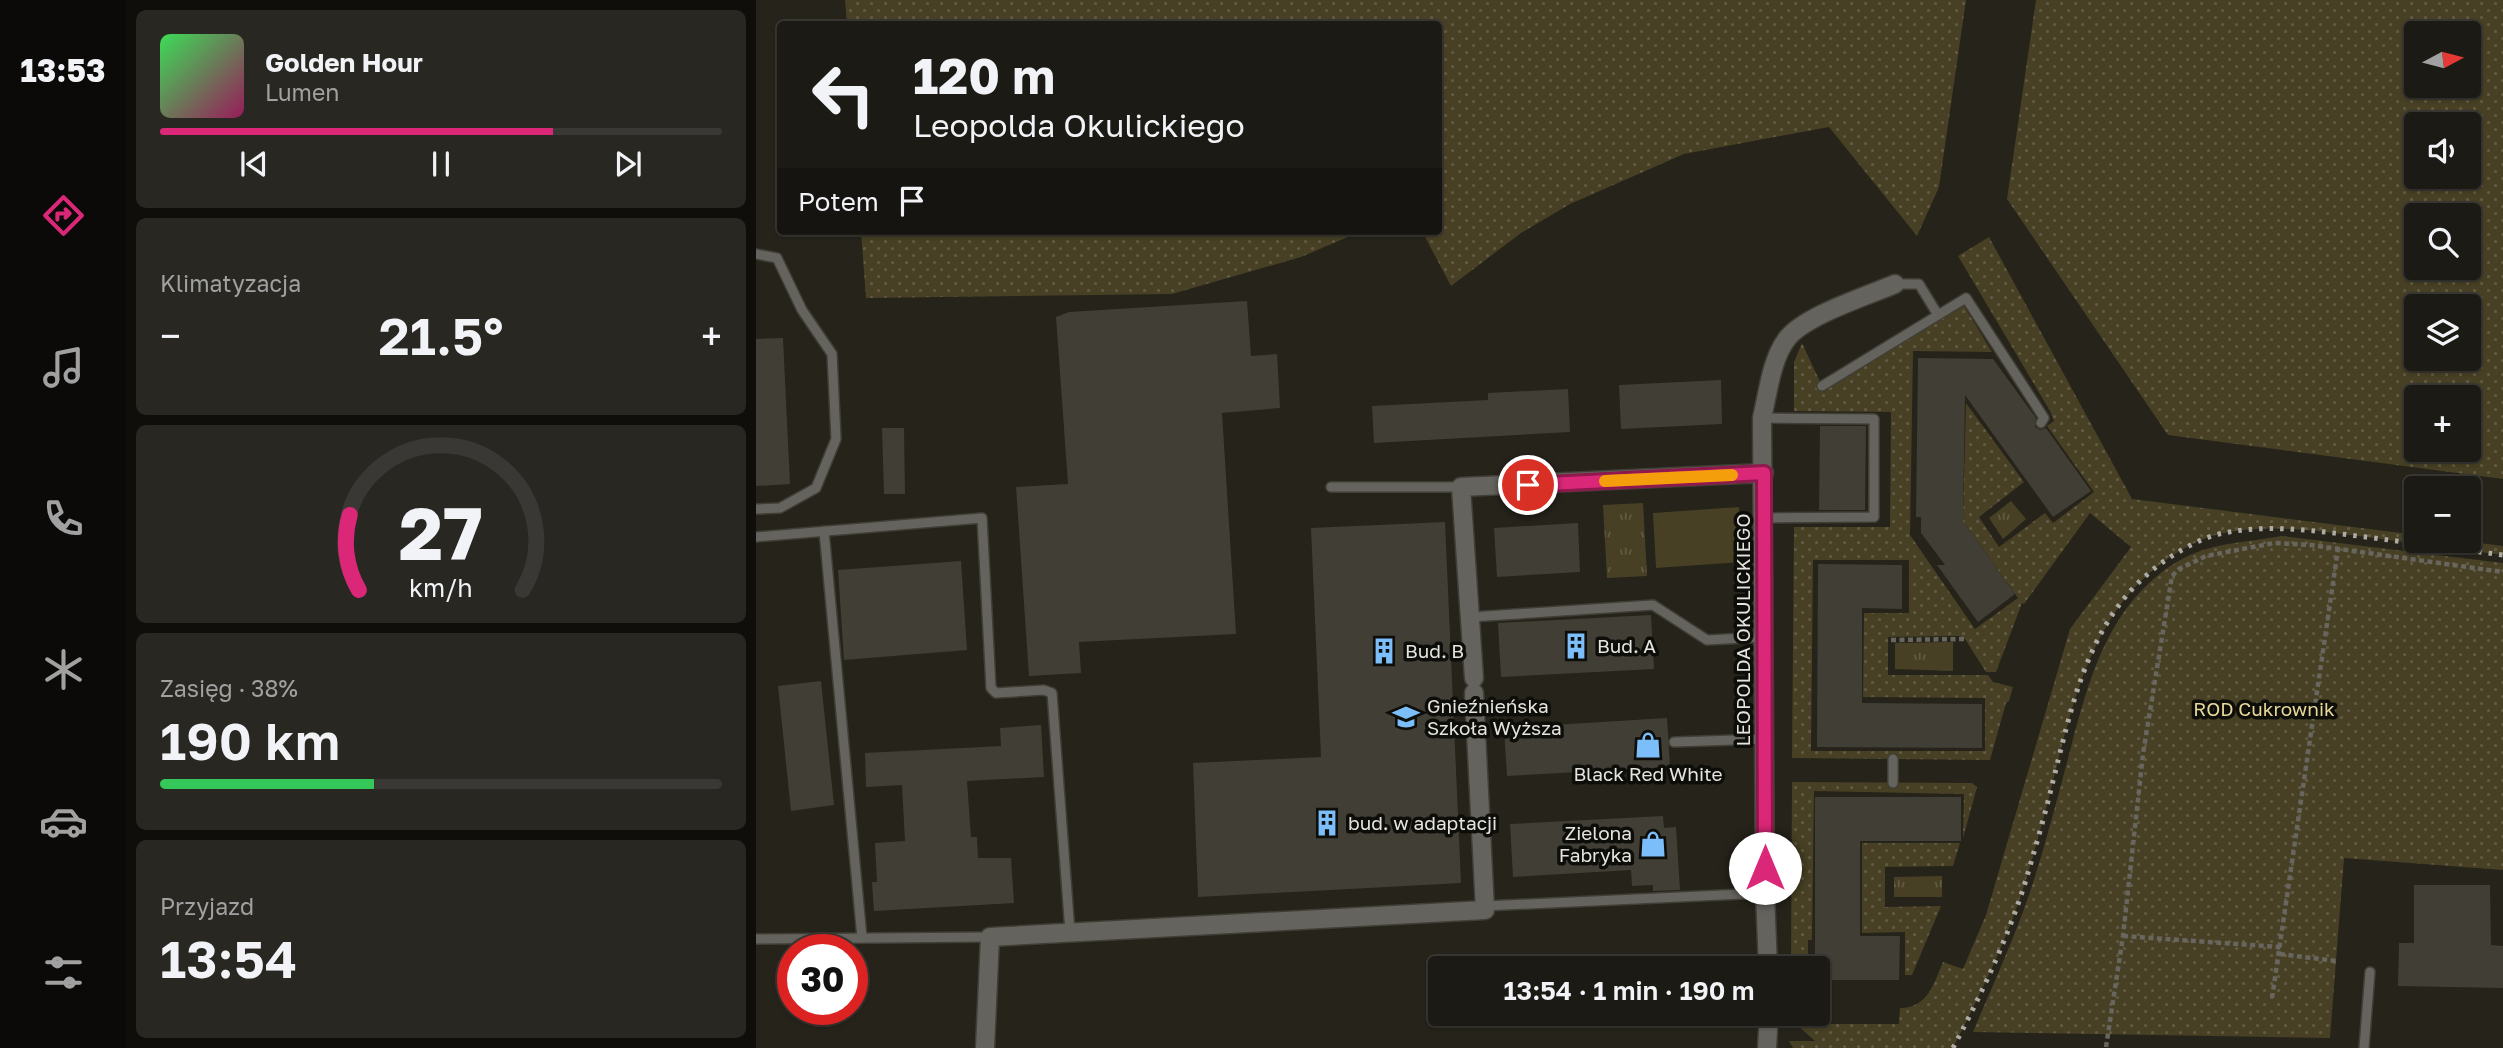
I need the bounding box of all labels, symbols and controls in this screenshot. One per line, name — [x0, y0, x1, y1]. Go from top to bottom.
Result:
north arrow — [2404, 21, 2482, 98]
map controls — [2404, 21, 2481, 553]
text: 120 m — [913, 46, 1055, 105]
text: Golden Hour — [265, 47, 423, 78]
icon: left — [798, 49, 889, 140]
text: 13:53 — [20, 51, 106, 89]
text: Lumen — [265, 78, 339, 106]
text: Leopolda Okulickiego — [913, 106, 1245, 144]
button: sound — [2404, 112, 2481, 189]
icon: previous — [235, 145, 273, 183]
icon: pause — [422, 145, 460, 183]
icon: next — [609, 145, 647, 183]
icon: arrive — [893, 182, 931, 220]
text: Potem — [798, 186, 879, 217]
icon: directions — [39, 191, 88, 240]
button: search — [2404, 203, 2481, 280]
text: Klimatyzacja — [160, 269, 301, 297]
button: layers — [2404, 294, 2481, 371]
text: 21.5° — [379, 304, 503, 366]
text: − — [160, 313, 181, 358]
text: + — [701, 313, 722, 358]
icon: music — [39, 343, 88, 392]
button: + — [2404, 385, 2481, 462]
pin — [1498, 455, 1558, 515]
icon: arrive — [1509, 466, 1547, 504]
button: − — [2404, 476, 2481, 553]
text: 27 — [399, 489, 483, 576]
icon: phone — [39, 494, 88, 543]
street label: LEOPOLDA OKULICKIEGO — [1731, 514, 1754, 746]
text: km/h — [409, 572, 473, 603]
building icon: Bud. A — [1561, 631, 1591, 661]
place label: Bud. A — [1597, 634, 1656, 657]
building icon: Bud. B — [1369, 636, 1399, 666]
place label: Bud. B — [1405, 639, 1464, 662]
icon: climate — [39, 645, 88, 694]
text: Zasięg · 38% — [160, 674, 298, 702]
place label: Gnieźnieńska Szkoła Wyższa — [1427, 694, 1562, 739]
park label: ROD Cukrownik — [2193, 697, 2335, 720]
school or university icon: Gnieźnieńska Szkoła Wyższa — [1391, 702, 1421, 732]
text: 190 km — [160, 709, 340, 771]
shop icon: Black Red White — [1633, 730, 1663, 760]
place label: Black Red White — [1573, 762, 1723, 785]
icon: car — [39, 797, 88, 846]
building icon: bud. w adaptacji — [1312, 808, 1342, 838]
place label: bud. w adaptacji — [1348, 811, 1497, 834]
place label: Zielona Fabryka — [1559, 821, 1632, 866]
shop icon: Zielona Fabryka — [1638, 829, 1668, 859]
position arrow — [1728, 831, 1802, 905]
text: Przyjazd — [160, 892, 254, 920]
text: 13:54 — [160, 927, 298, 989]
speed limit sign: 30 — [777, 934, 868, 1025]
icon: filters — [39, 948, 88, 997]
text: 13:54 · 1 min · 190 m — [1503, 975, 1755, 1006]

